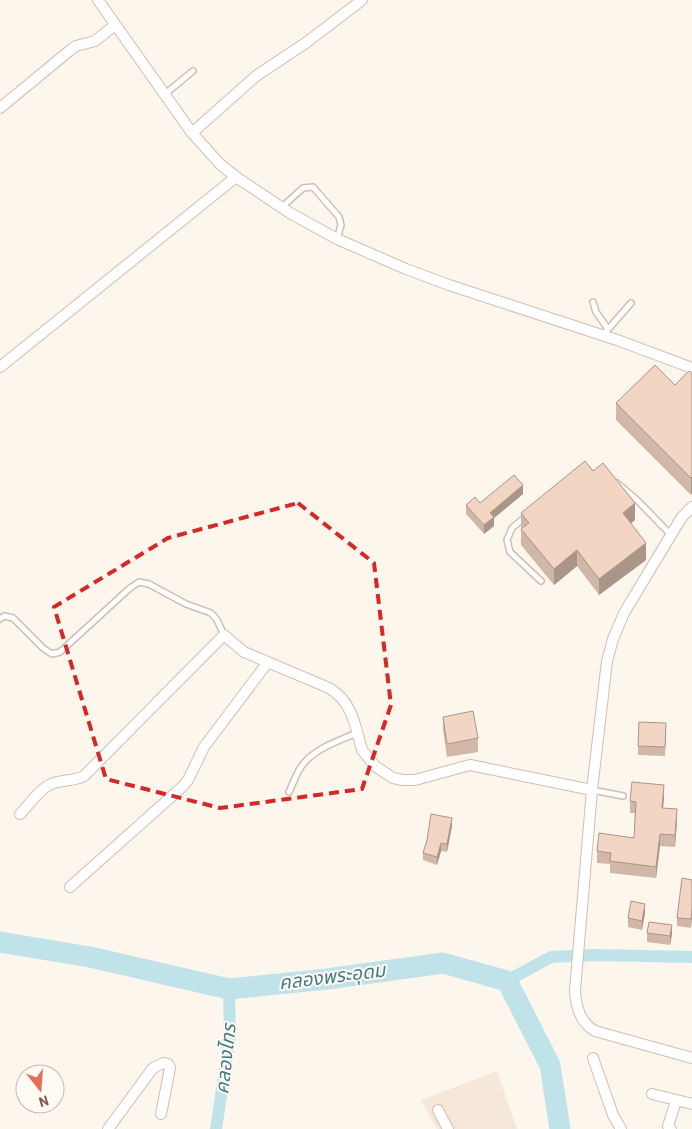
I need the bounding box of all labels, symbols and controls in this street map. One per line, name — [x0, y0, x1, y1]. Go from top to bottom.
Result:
water label: คลองพระอุดม — [278, 957, 388, 994]
water label: คลองไทร — [209, 1021, 240, 1095]
north arrow — [15, 1064, 65, 1114]
text: N — [37, 1092, 51, 1111]

